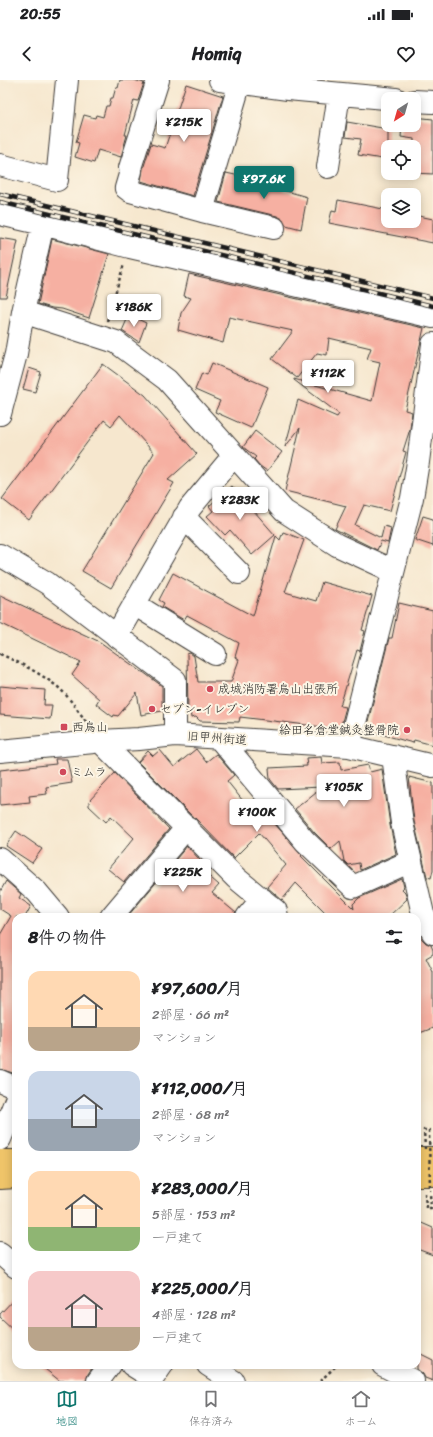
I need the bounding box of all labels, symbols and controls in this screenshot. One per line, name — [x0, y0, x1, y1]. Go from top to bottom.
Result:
text: 20:55 — [20, 1, 61, 27]
text: Homiq — [192, 38, 241, 70]
icon: back — [16, 43, 38, 65]
icon: heart — [395, 43, 417, 65]
north arrow — [381, 92, 421, 132]
map controls — [381, 92, 421, 228]
pin: ¥215K — [156, 109, 212, 143]
text: ¥215K — [166, 110, 202, 133]
button: locate — [381, 140, 421, 180]
pin: ¥97.6K — [231, 166, 297, 200]
text: ¥97.6K — [243, 167, 285, 190]
button: layers — [381, 188, 421, 228]
pin: ¥186K — [106, 294, 162, 328]
text: ¥186K — [116, 295, 152, 318]
pin: ¥112K — [300, 360, 356, 394]
text: ¥112K — [311, 361, 345, 384]
pin: ¥283K — [212, 487, 268, 521]
text: ¥283K — [221, 488, 259, 511]
place label: 成城消防署烏山出張所 — [218, 678, 338, 700]
marker: 成城消防署烏山出張所 — [205, 684, 215, 694]
place label: セブン-イレブン — [160, 698, 250, 720]
marker: セブン-イレブン — [147, 704, 157, 714]
place label: 西烏山 — [72, 716, 108, 738]
place label: 給田名倉堂鍼灸整骨院 — [279, 719, 399, 741]
marker: 西烏山 — [59, 722, 69, 732]
street label: 旧甲州街道 — [186, 725, 248, 751]
marker: 給田名倉堂鍼灸整骨院 — [402, 725, 412, 735]
place label: ミムラ — [71, 761, 107, 783]
marker: ミムラ — [58, 767, 68, 777]
pin: ¥105K — [316, 774, 372, 808]
text: ¥105K — [326, 775, 362, 798]
pin: ¥100K — [229, 799, 285, 833]
text: ¥100K — [238, 800, 276, 823]
pin: ¥225K — [155, 859, 211, 893]
text: ¥225K — [164, 860, 202, 883]
text: 8件の物件 — [28, 922, 106, 952]
icon: filters — [383, 926, 405, 948]
text: ¥97,600/月 — [152, 973, 243, 1003]
icon: home — [60, 987, 108, 1035]
text: 2部屋 · 66 m² — [152, 1003, 229, 1026]
text: マンション — [152, 1026, 216, 1049]
text: ¥112,000/月 — [152, 1073, 248, 1103]
icon: home — [60, 1087, 108, 1135]
text: 2部屋 · 68 m² — [152, 1103, 229, 1126]
text: マンション — [152, 1126, 216, 1149]
text: ¥283,000/月 — [152, 1173, 253, 1203]
icon: home — [60, 1187, 108, 1235]
text: 5部屋 · 153 m² — [152, 1203, 235, 1226]
text: 一戸建て — [152, 1226, 204, 1249]
text: ¥225,000/月 — [152, 1273, 254, 1303]
icon: home — [60, 1287, 108, 1335]
text: 4部屋 · 128 m² — [152, 1303, 236, 1326]
text: 一戸建て — [152, 1326, 204, 1349]
tab: 地図 — [56, 1388, 78, 1431]
tab: 保存済み — [189, 1388, 233, 1431]
tab: ホーム — [345, 1388, 377, 1431]

